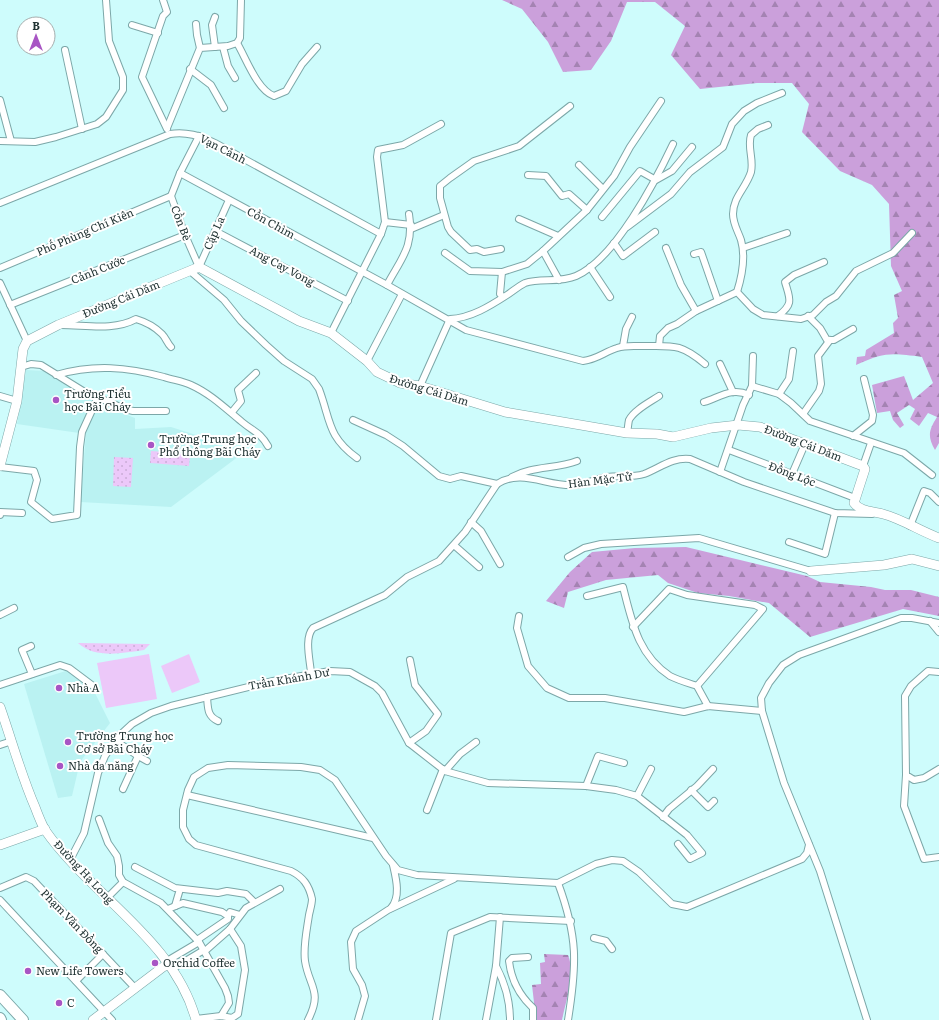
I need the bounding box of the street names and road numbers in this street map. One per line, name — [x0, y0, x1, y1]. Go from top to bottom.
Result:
street label: Vạn Cảnh — [197, 129, 250, 167]
street label: Cồn Chìm — [245, 202, 299, 242]
street label: Phố Phùng Chí Kiên — [33, 203, 136, 259]
street label: Cồn Bè — [168, 203, 196, 243]
street label: Cặp La — [199, 213, 228, 252]
street label: Ang Cay Vong — [247, 241, 319, 289]
street label: Cảnh Cước — [68, 251, 127, 287]
street label: Đường Cái Dăm — [80, 275, 162, 321]
street label: Đường Cái Dăm — [388, 369, 471, 409]
street label: Đường Cái Dăm — [762, 420, 845, 464]
street label: Đồng Lộc — [766, 457, 819, 490]
street label: Hàn Mặc Tử — [567, 467, 633, 491]
street label: Trần Khánh Dư — [247, 663, 331, 693]
street label: Đường Hạ Long — [51, 836, 119, 907]
street label: Phạm Văn Đồng — [38, 885, 108, 957]

